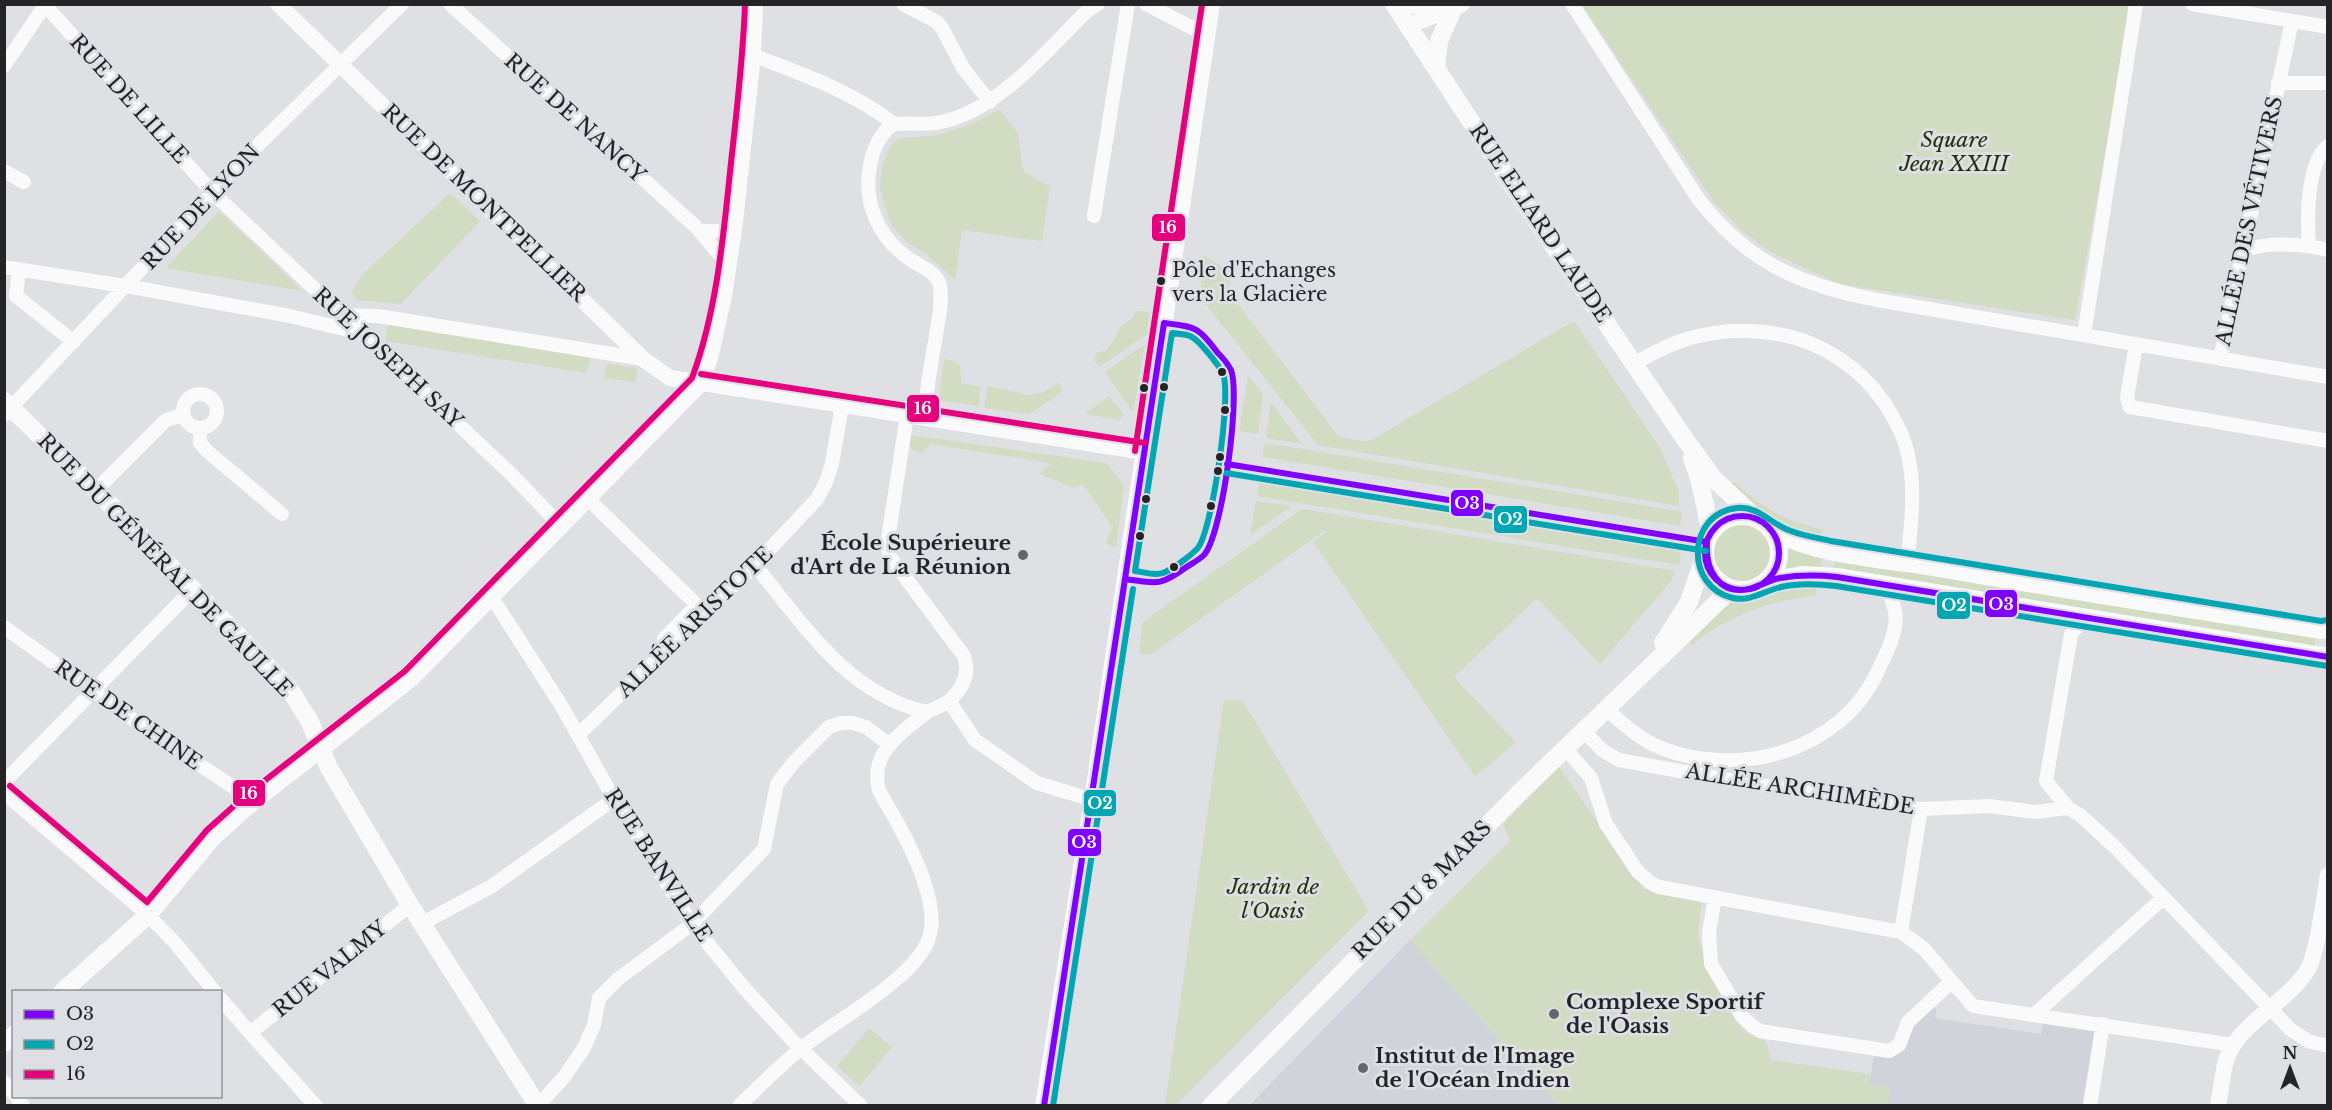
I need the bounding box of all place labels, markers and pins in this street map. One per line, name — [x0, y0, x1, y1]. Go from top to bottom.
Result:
place label: Pôle d'Echanges vers la Glacière — [1172, 258, 1336, 306]
marker: Pôle d'Echanges vers la Glacière — [1155, 275, 1167, 287]
unlabelled marker — [1216, 366, 1228, 378]
unlabelled marker — [1158, 381, 1170, 393]
unlabelled marker — [1138, 382, 1150, 394]
unlabelled marker — [1219, 404, 1231, 416]
unlabelled marker — [1214, 451, 1226, 463]
unlabelled marker — [1212, 465, 1224, 477]
unlabelled marker — [1140, 493, 1152, 505]
unlabelled marker — [1205, 500, 1217, 512]
place label: École Supérieure d'Art de La Réunion — [790, 530, 1011, 580]
unlabelled marker — [1134, 530, 1146, 542]
marker: École Supérieure d'Art de La Réunion — [1016, 548, 1030, 562]
unlabelled marker — [1168, 561, 1180, 573]
place label: Complexe Sportif de l'Oasis — [1566, 989, 1766, 1039]
marker: Complexe Sportif de l'Oasis — [1547, 1007, 1561, 1021]
place label: Institut de l'Image de l'Océan Indien — [1375, 1043, 1575, 1093]
marker: Institut de l'Image de l'Océan Indien — [1356, 1061, 1370, 1075]

